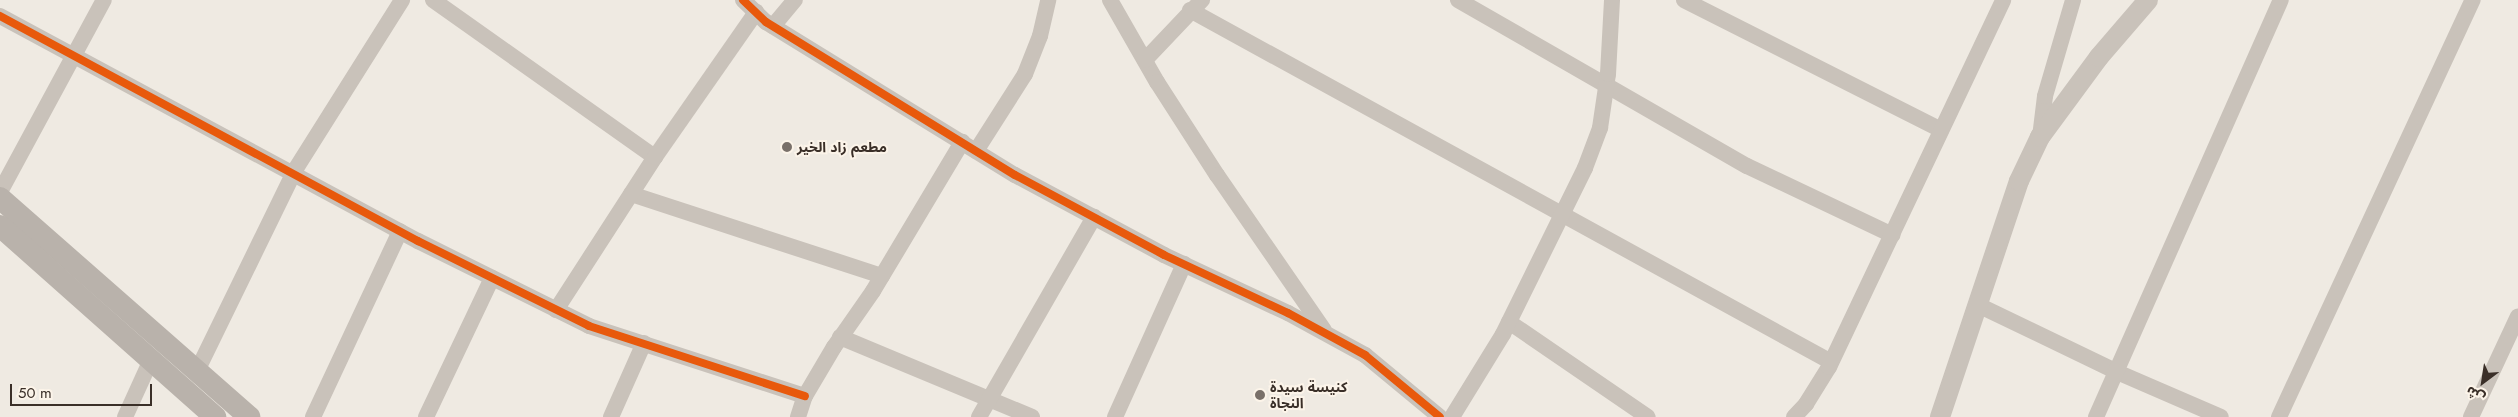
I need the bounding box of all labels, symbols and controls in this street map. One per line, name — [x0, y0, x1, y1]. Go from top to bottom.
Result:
place label: مطعم زاد الخير — [797, 139, 887, 155]
marker: مطعم زاد الخير — [781, 141, 793, 153]
north arrow — [2458, 357, 2508, 407]
scale bar — [12, 374, 155, 406]
place label: كنيسة سيدة النجاة — [1270, 379, 1347, 412]
text: ش — [2462, 381, 2489, 408]
text: 50 m — [18, 382, 52, 404]
marker: كنيسة سيدة النجاة — [1254, 389, 1266, 401]

